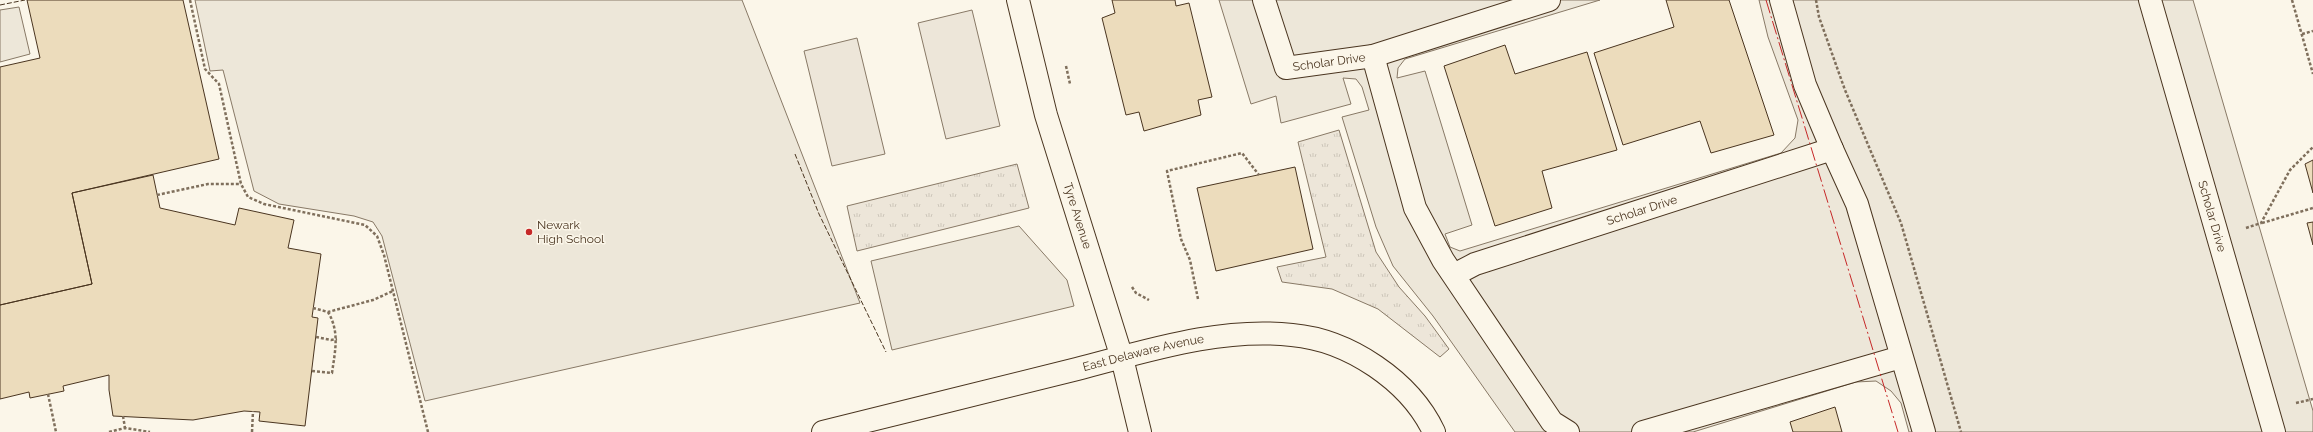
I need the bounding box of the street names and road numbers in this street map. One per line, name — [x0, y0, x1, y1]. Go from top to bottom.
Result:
street label: Scholar Drive — [1292, 50, 1366, 74]
street label: Scholar Drive — [2195, 179, 2229, 254]
street label: Tyre Avenue — [1061, 181, 1094, 251]
street label: Scholar Drive — [1605, 192, 1679, 228]
street label: East Delaware Avenue — [1081, 332, 1205, 374]

